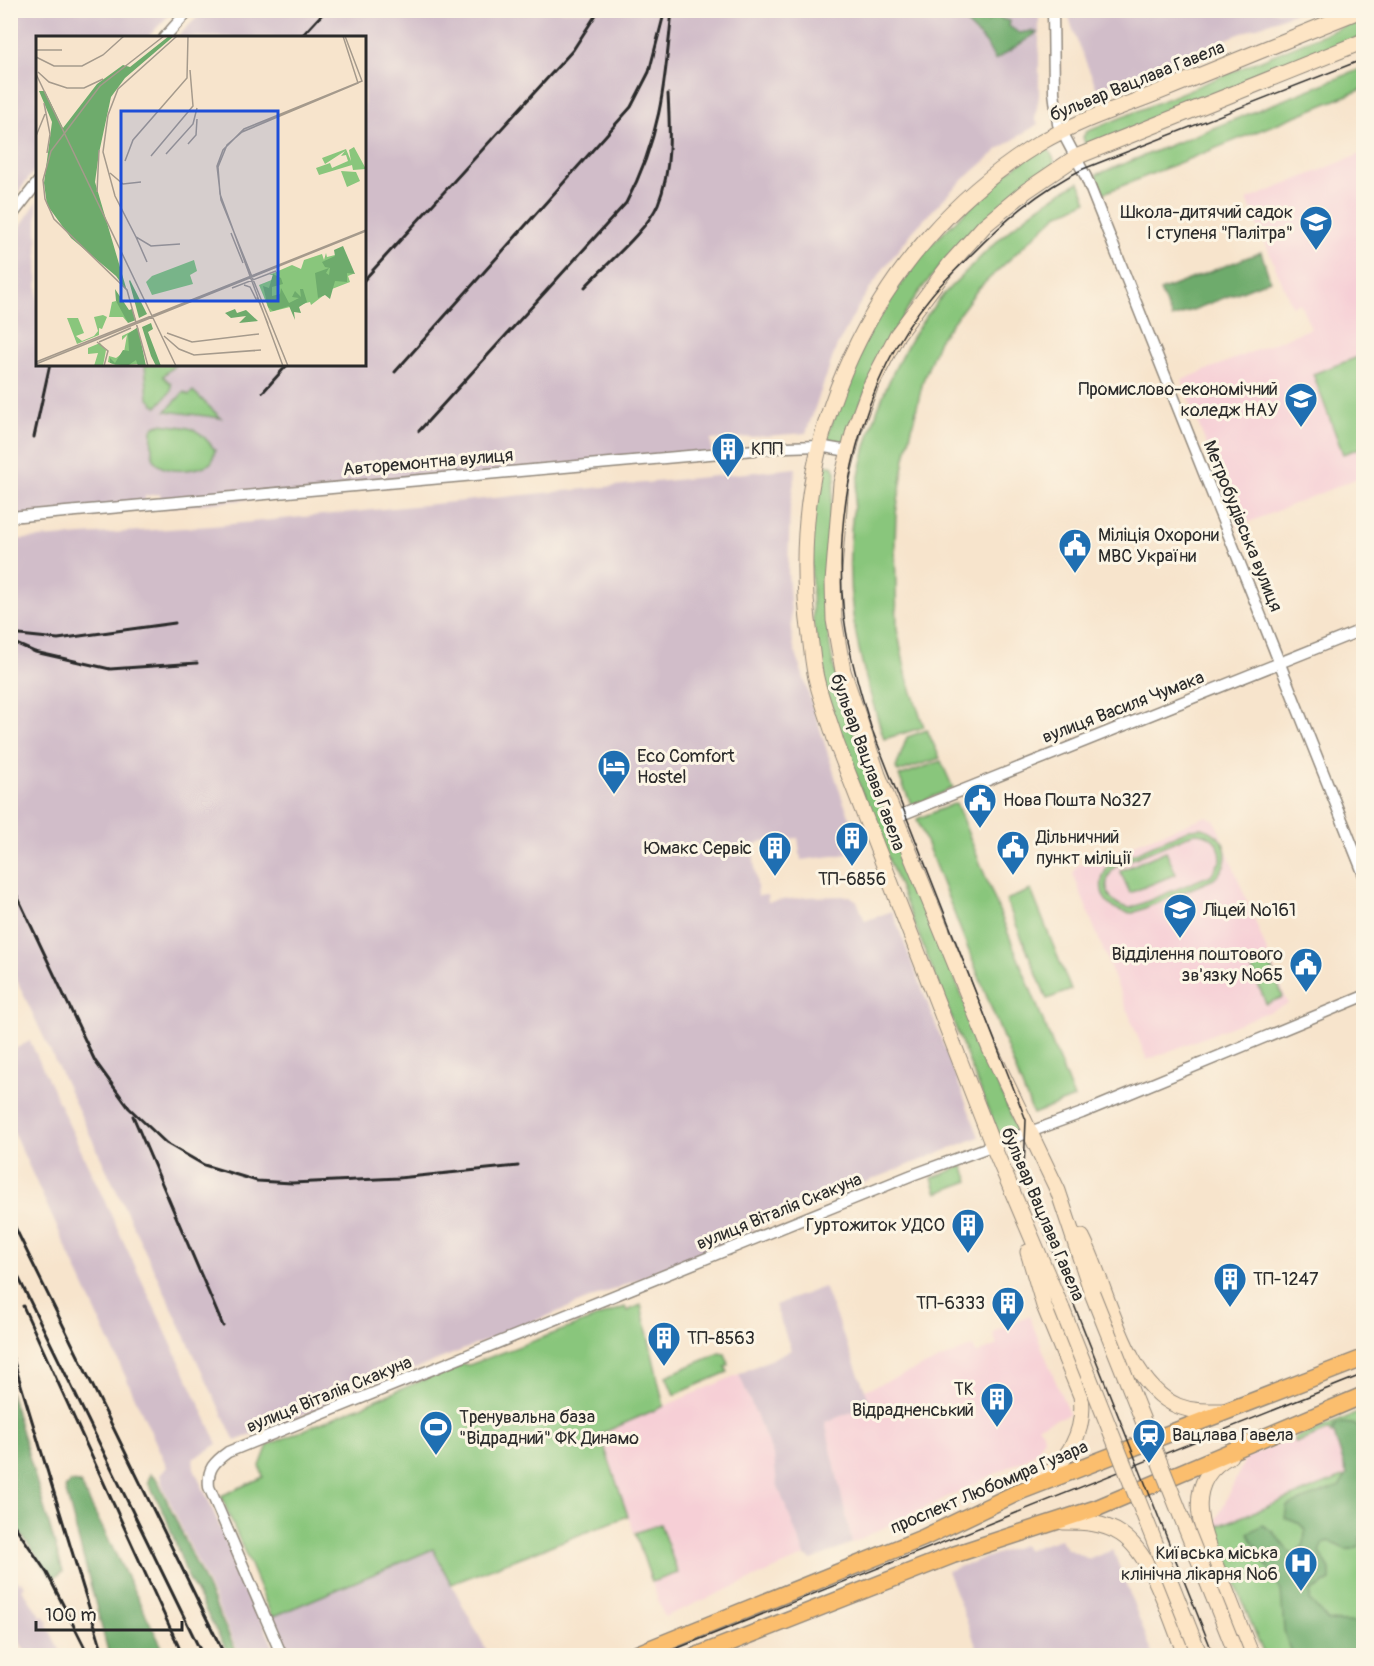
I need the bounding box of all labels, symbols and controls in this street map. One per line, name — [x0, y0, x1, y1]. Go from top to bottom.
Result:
inset map — [36, 36, 366, 366]
street label: бульвар Вацлава Гавела — [1046, 36, 1228, 127]
place label: Школа-дитячий садок І ступеня "Палітра" — [1121, 201, 1293, 245]
school or university icon: Школа-дитячий садок І ступеня "Палітра" — [1298, 204, 1334, 251]
place label: Промислово-економічний коледж НАУ — [1078, 378, 1278, 422]
school or university icon: Промислово-економічний коледж НАУ — [1283, 381, 1319, 428]
building icon: КПП — [710, 431, 746, 478]
street label: Метробудівська вулиця — [1198, 437, 1287, 615]
place label: КПП — [751, 438, 783, 461]
street label: Авторемонтна вулиця — [342, 444, 514, 481]
place label: Міліція Охорони МВС України — [1098, 524, 1219, 568]
public building icon: Міліція Охорони МВС України — [1057, 527, 1093, 574]
street label: вулиця Василя Чумака — [1039, 666, 1207, 749]
street label: бульвар Вацлава Гавела — [825, 670, 910, 854]
place label: Eco Comfort Hostel — [637, 745, 736, 789]
hotel icon: Eco Comfort Hostel — [596, 748, 632, 795]
public building icon: Нова Пошта №327 — [962, 782, 998, 829]
place label: Нова Пошта №327 — [1003, 789, 1152, 812]
building icon: ТП-6856 — [834, 820, 870, 867]
place label: Дільничний пункт міліції — [1035, 826, 1132, 870]
public building icon: Дільничний пункт міліції — [995, 829, 1031, 876]
building icon: Юмакс Сервіс — [757, 830, 793, 877]
place label: Юмакс Сервіс — [644, 837, 752, 860]
place label: ТП-6856 — [818, 868, 886, 891]
school or university icon: Ліцей №161 — [1162, 892, 1198, 939]
place label: Ліцей №161 — [1202, 899, 1296, 922]
place label: Відділення поштового зв'язку №65 — [1112, 943, 1283, 987]
public building icon: Відділення поштового зв'язку №65 — [1288, 946, 1324, 993]
street label: бульвар Вацлава Гавела — [995, 1124, 1090, 1305]
street label: вулиця Віталія Скакуна — [693, 1168, 865, 1255]
building icon: Гуртожиток УДСО — [950, 1207, 986, 1254]
place label: Гуртожиток УДСО — [806, 1214, 945, 1237]
building icon: ТП-1247 — [1212, 1261, 1248, 1308]
place label: ТП-1247 — [1253, 1268, 1319, 1291]
building icon: ТП-6333 — [990, 1285, 1026, 1332]
place label: ТП-6333 — [916, 1292, 985, 1315]
building icon: ТП-8563 — [646, 1320, 682, 1367]
place label: ТП-8563 — [687, 1327, 755, 1350]
street label: вулиця Віталія Скакуна — [243, 1351, 415, 1438]
place label: ТК Відрадненський — [852, 1378, 974, 1422]
building icon: ТК Відрадненський — [979, 1381, 1015, 1428]
place label: Тренувальна база "Відрадний" ФК Динамо — [459, 1406, 639, 1450]
sports icon: Тренувальна база "Відрадний" ФК Динамо — [418, 1409, 454, 1456]
station icon: Вацлава Гавела — [1131, 1417, 1167, 1464]
place label: Вацлава Гавела — [1172, 1424, 1293, 1447]
street label: проспект Любомира Гузара — [887, 1435, 1091, 1540]
place label: Київська міська клінічна лікарня №6 — [1121, 1542, 1278, 1586]
hospital icon: Київська міська клінічна лікарня №6 — [1283, 1545, 1319, 1592]
scale bar — [36, 1594, 182, 1632]
text: 100 m — [45, 1604, 97, 1627]

